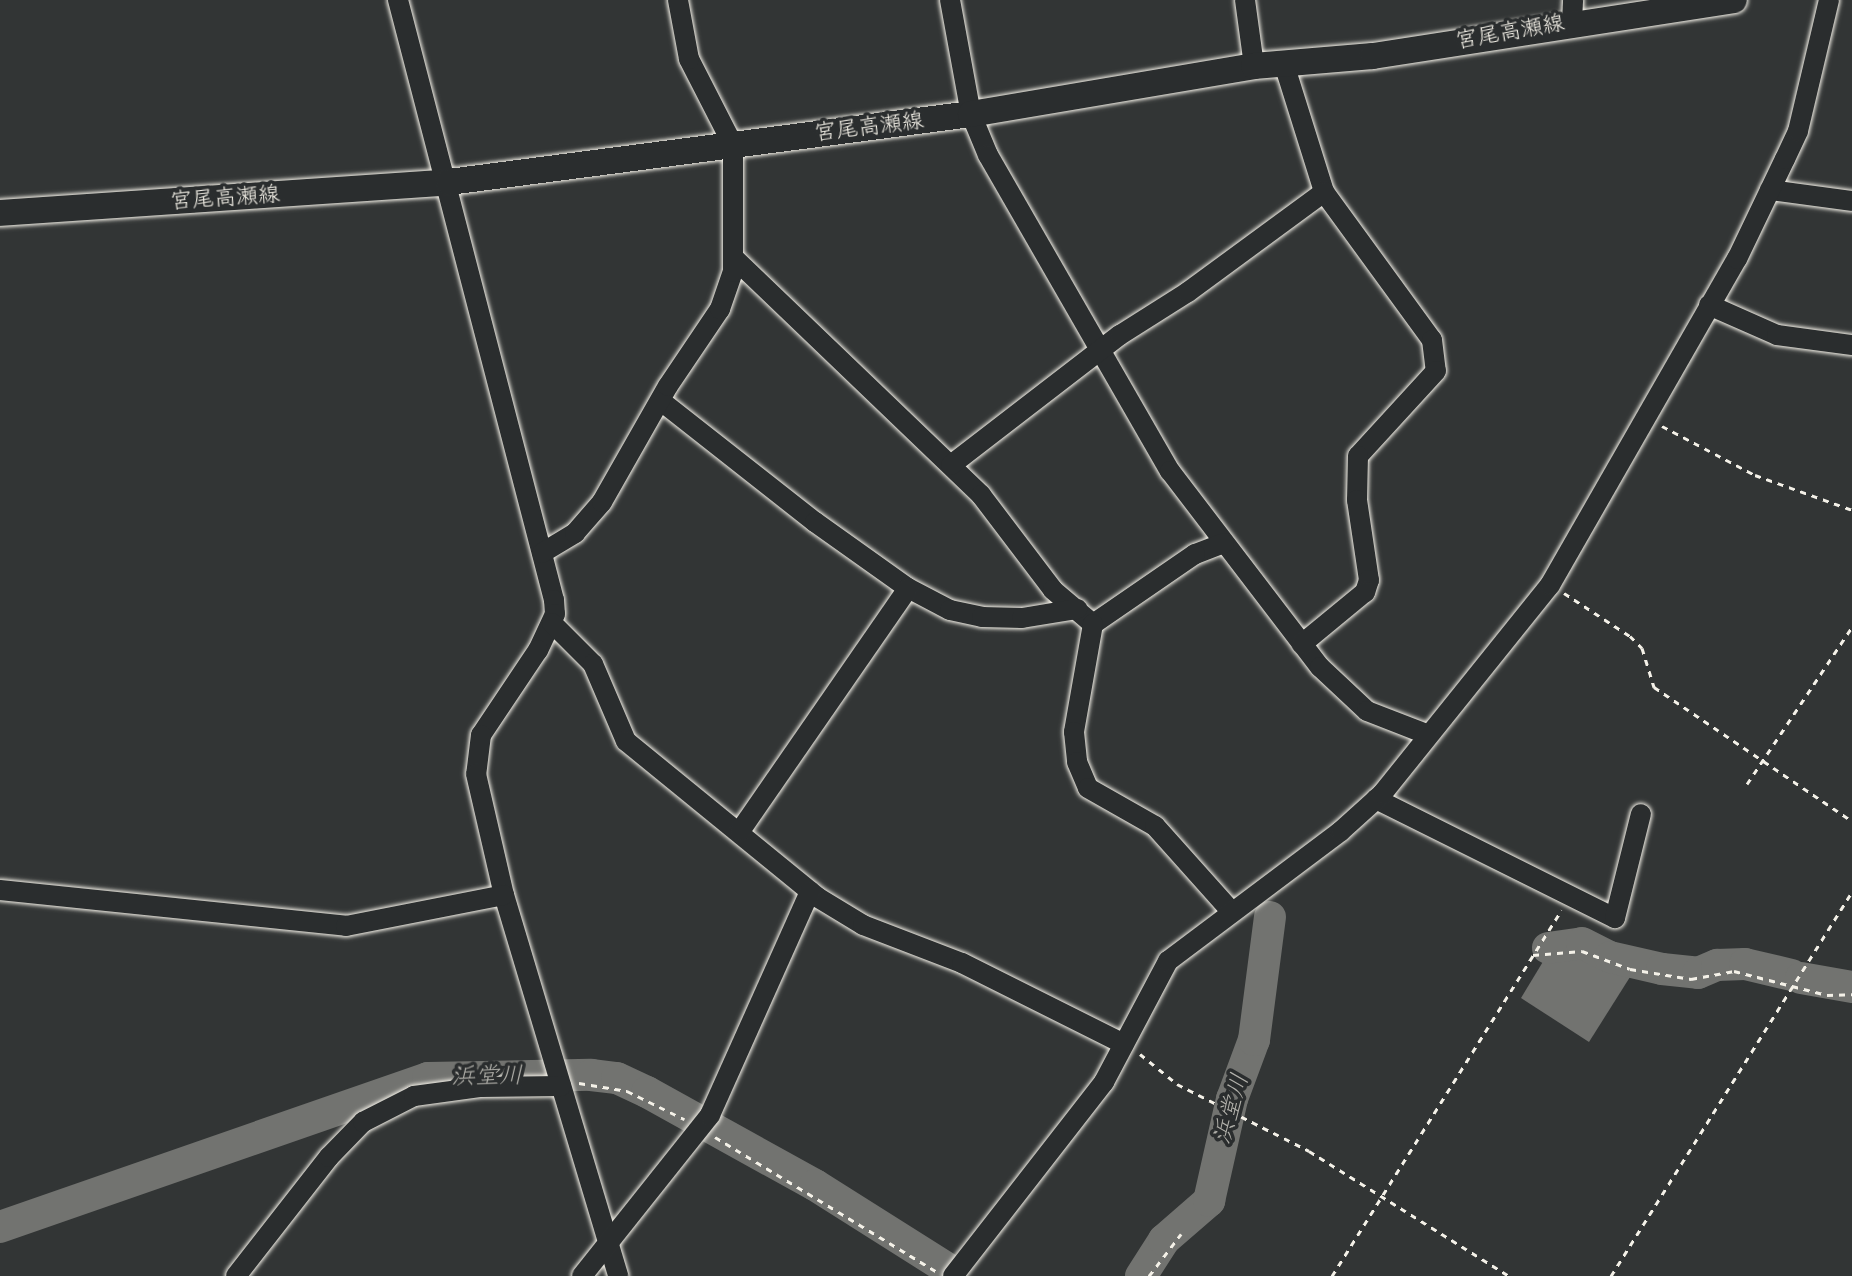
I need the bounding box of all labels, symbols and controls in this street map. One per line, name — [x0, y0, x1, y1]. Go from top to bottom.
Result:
street label: 宮尾高瀬線 — [1454, 9, 1566, 55]
street label: 宮尾高瀬線 — [813, 107, 925, 147]
street label: 宮尾高瀬線 — [169, 181, 281, 215]
water label: 浜堂川 — [451, 1062, 523, 1092]
water label: 浜堂川 — [1208, 1070, 1256, 1148]

